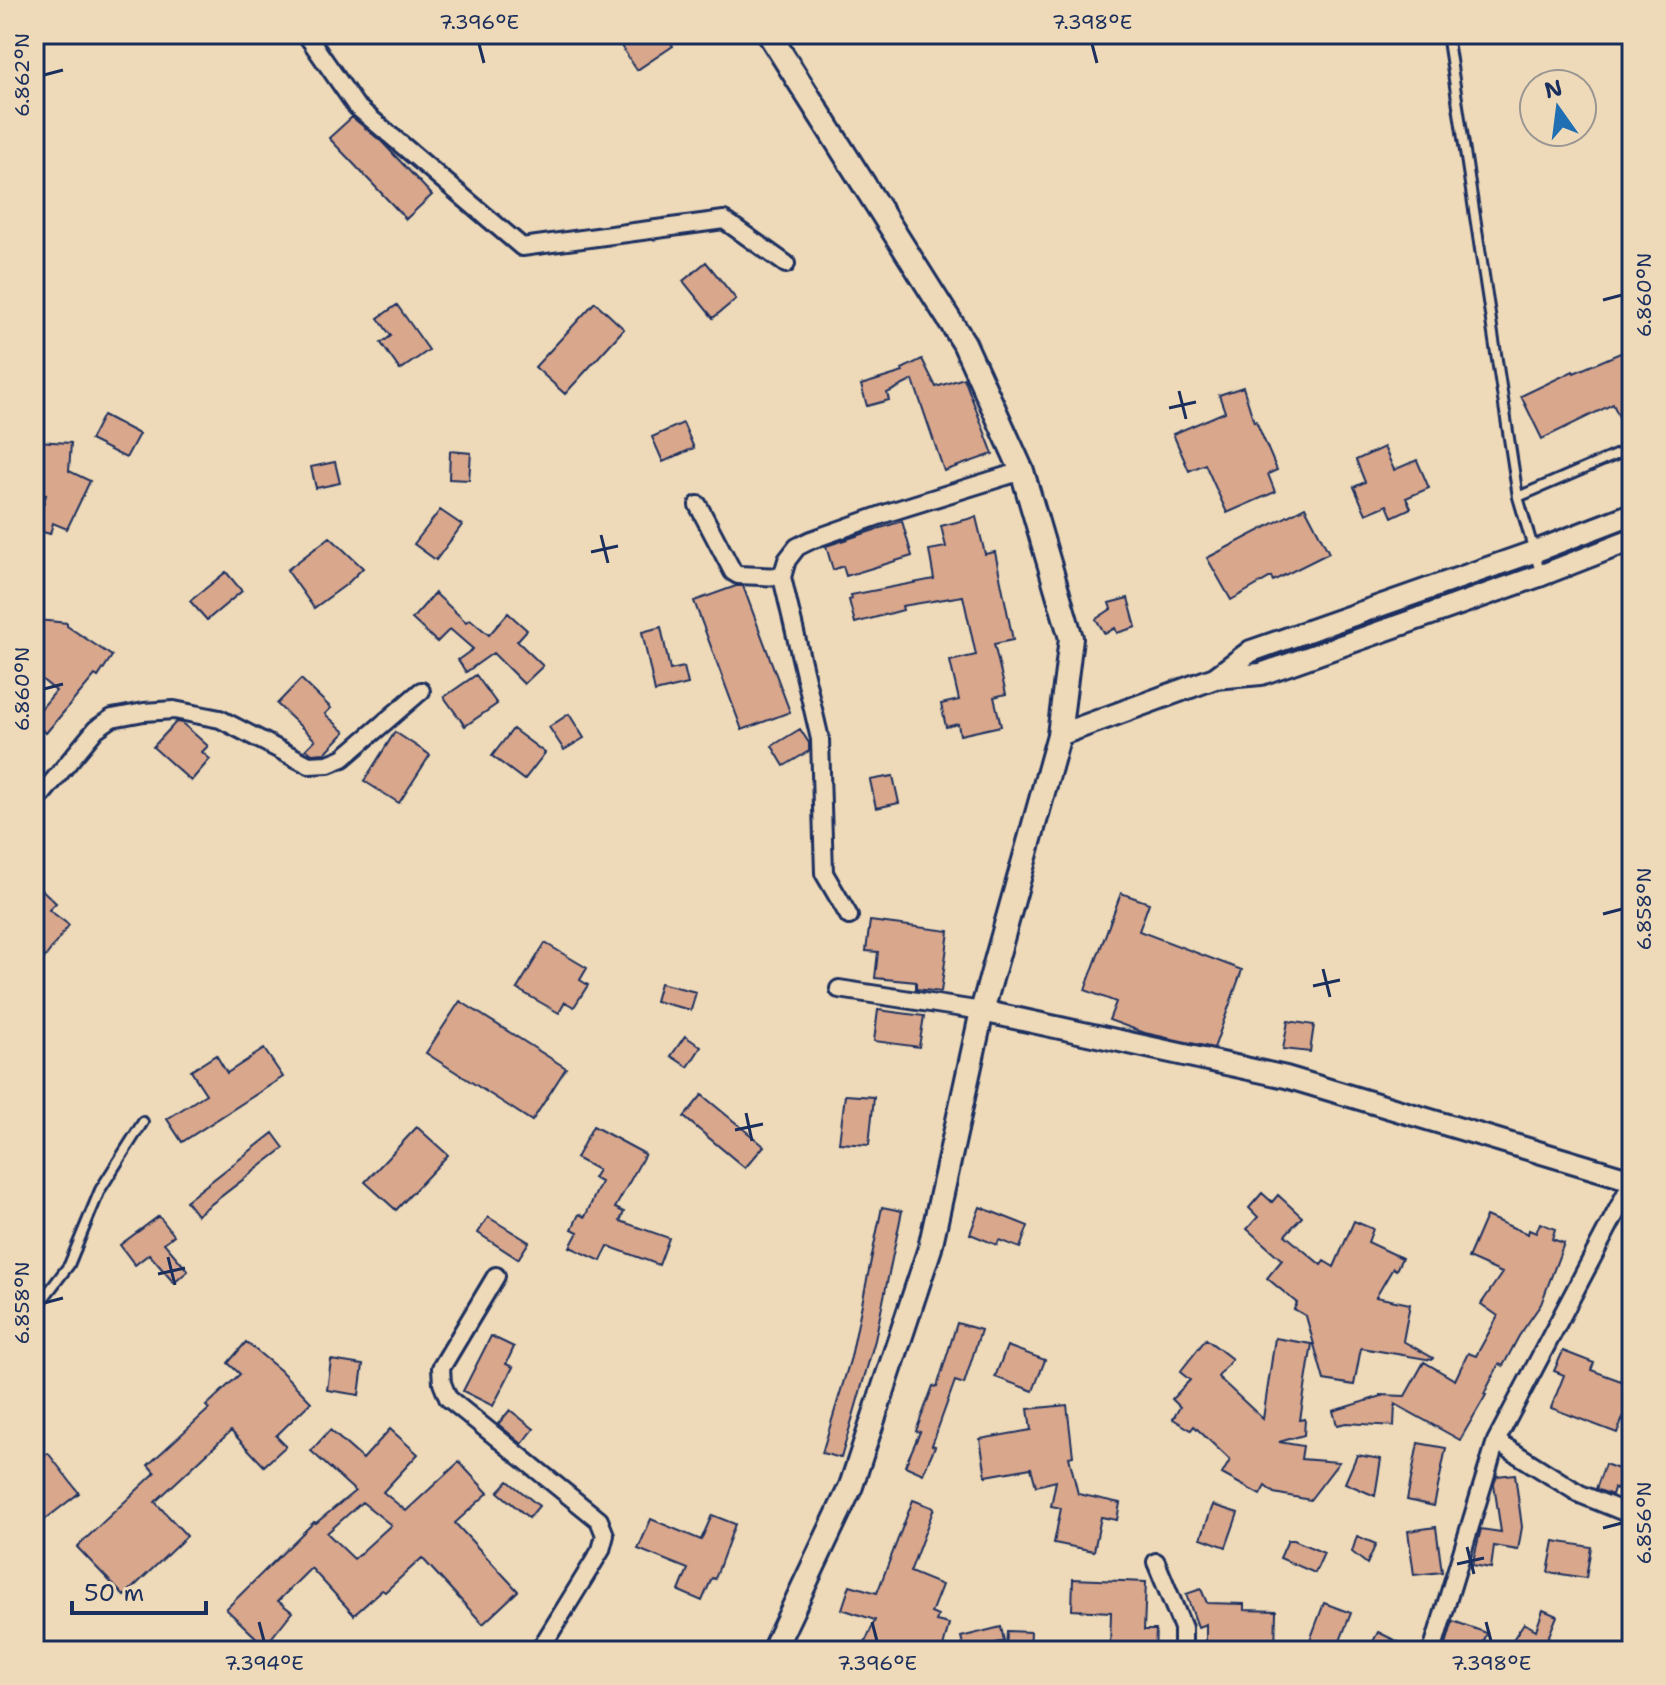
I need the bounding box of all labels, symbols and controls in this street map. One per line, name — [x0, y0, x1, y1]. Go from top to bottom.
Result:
text: 7.396°E — [439, 9, 519, 35]
text: 7.398°E — [1052, 9, 1132, 35]
text: 6.862°N — [9, 33, 35, 117]
north arrow — [1518, 68, 1598, 148]
text: N — [1541, 73, 1565, 105]
text: 6.860°N — [1631, 253, 1657, 337]
text: 6.860°N — [9, 647, 35, 731]
text: 6.858°N — [1631, 867, 1657, 951]
text: 6.858°N — [9, 1261, 35, 1345]
text: 6.856°N — [1631, 1481, 1657, 1565]
scale bar — [72, 1565, 206, 1615]
text: 50 m — [84, 1577, 144, 1609]
text: 7.394°E — [224, 1650, 304, 1676]
text: 7.396°E — [837, 1650, 917, 1676]
text: 7.398°E — [1451, 1650, 1531, 1676]

